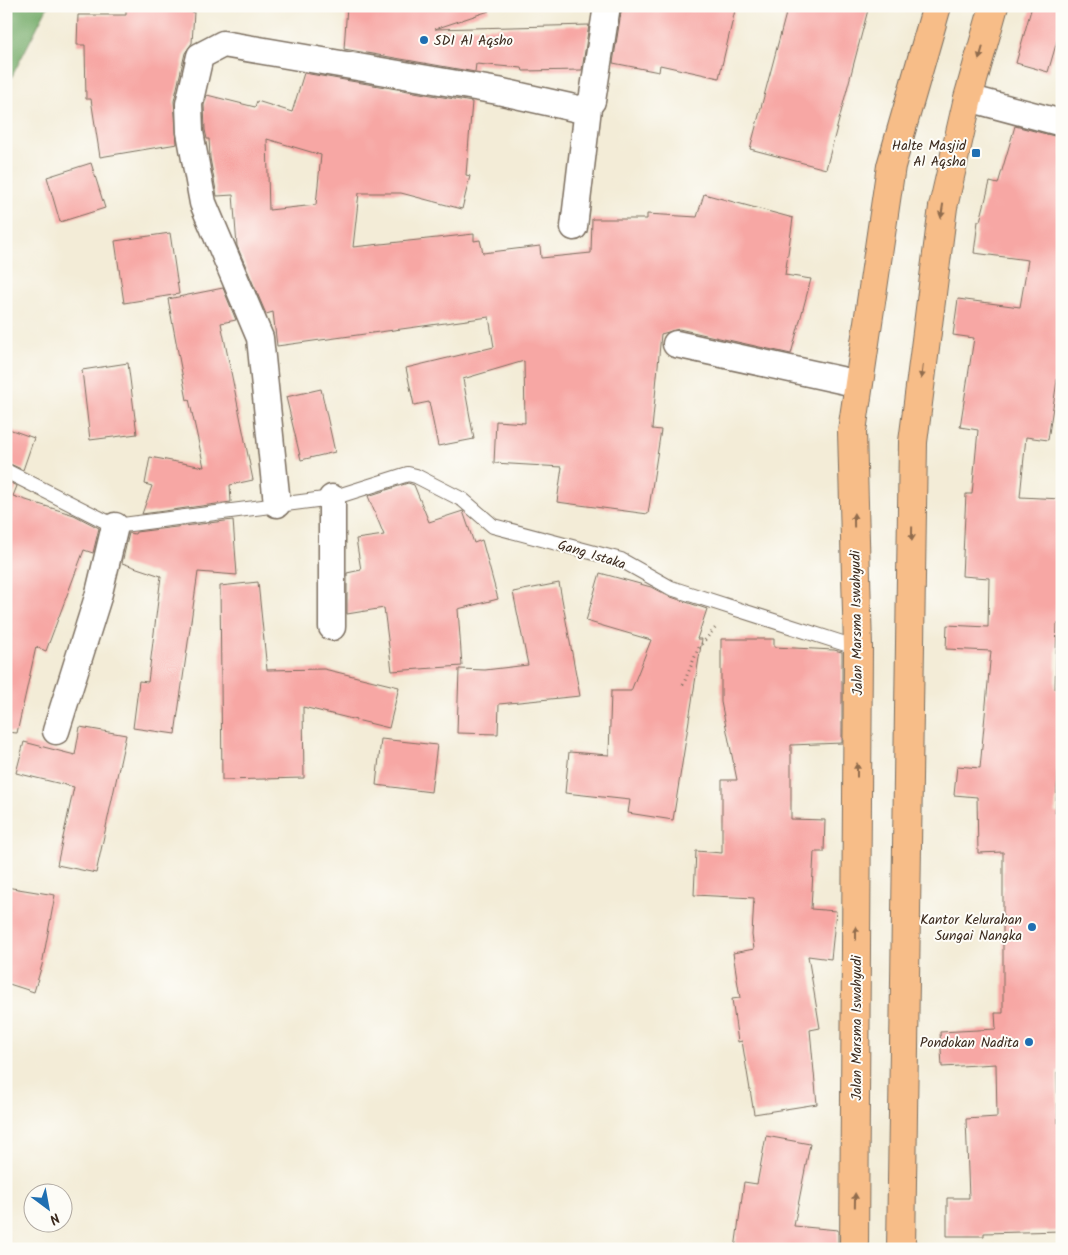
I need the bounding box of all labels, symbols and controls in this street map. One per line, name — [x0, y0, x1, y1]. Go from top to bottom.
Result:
place label: SDI Al Aqsho — [434, 30, 513, 52]
marker: SDI Al Aqsho — [418, 34, 430, 46]
one-way arrow — [976, 46, 984, 61]
place label: Halte Masjid Al Aqsha — [892, 135, 967, 173]
marker: Halte Masjid Al Aqsha — [970, 147, 982, 159]
one-way arrow — [938, 203, 946, 219]
one-way arrow — [918, 365, 926, 381]
one-way arrow — [850, 512, 858, 528]
one-way arrow — [907, 526, 915, 542]
street label: Gang Istaka — [555, 534, 629, 576]
street label: Jalan Marsma Iswahyudi — [845, 550, 869, 696]
one-way arrow — [853, 762, 861, 778]
place label: Kantor Kelurahan Sungai Nangka — [920, 909, 1022, 947]
marker: Kantor Kelurahan Sungai Nangka — [1026, 921, 1038, 933]
one-way arrow — [852, 924, 860, 940]
street label: Jalan Marsma Iswahyudi — [846, 955, 868, 1101]
place label: Pondokan Nadita — [920, 1032, 1019, 1054]
marker: Pondokan Nadita — [1023, 1036, 1035, 1048]
north arrow — [22, 1182, 72, 1232]
one-way arrow — [851, 1192, 859, 1208]
text: N — [45, 1207, 64, 1230]

